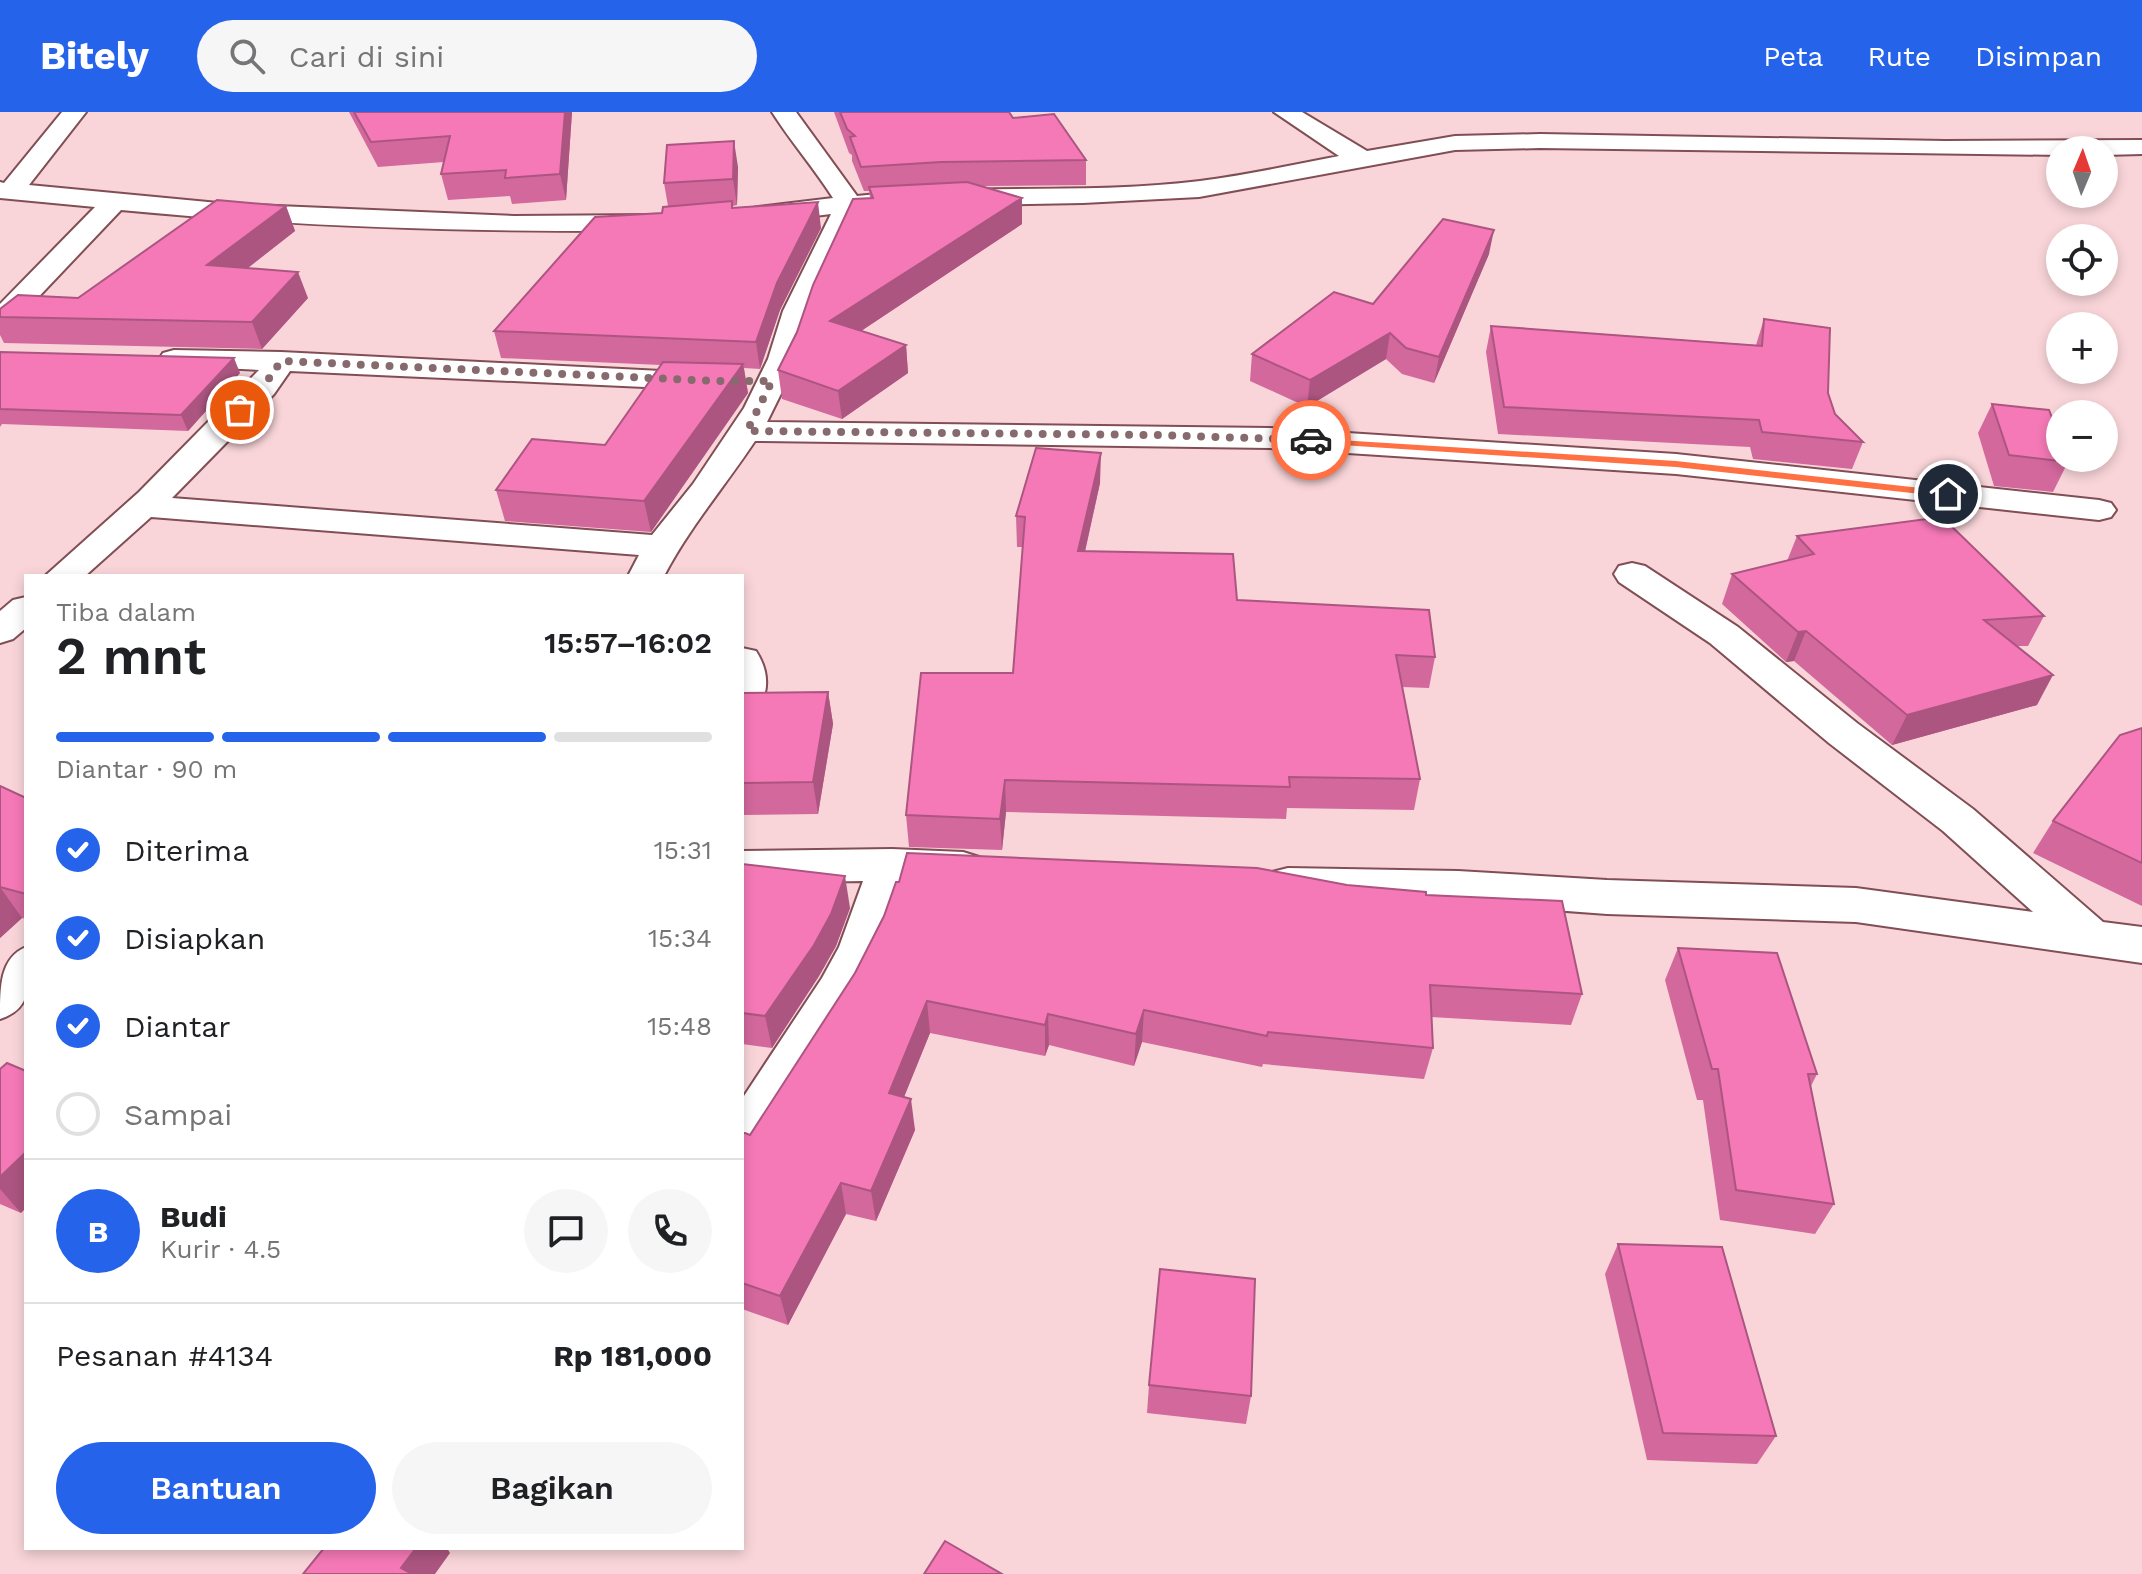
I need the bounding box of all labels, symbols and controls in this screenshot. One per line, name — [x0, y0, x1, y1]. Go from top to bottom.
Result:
search box — [197, 20, 757, 92]
text: Bitely — [40, 34, 149, 78]
icon: search — [225, 34, 269, 78]
text: Cari di sini — [289, 39, 444, 74]
text: Peta — [1763, 40, 1823, 73]
text: Rute — [1867, 40, 1931, 73]
text: Disimpan — [1975, 40, 2102, 73]
north arrow — [2046, 136, 2118, 208]
map controls — [2046, 136, 2118, 472]
button: locate — [2046, 224, 2118, 296]
button: + — [2046, 312, 2118, 384]
pin — [206, 376, 274, 444]
icon: bag — [218, 388, 262, 432]
courier — [1271, 400, 1351, 480]
button: − — [2046, 400, 2118, 472]
icon: car — [1289, 418, 1333, 462]
pin — [1914, 460, 1982, 528]
icon: home — [1926, 472, 1970, 516]
text: Tiba dalam — [56, 597, 196, 627]
text: 15:57–16:02 — [544, 625, 712, 660]
text: 2 mnt — [56, 626, 206, 687]
text: Diantar · 90 m — [56, 754, 237, 784]
icon: check — [56, 828, 100, 872]
text: Diterima — [124, 833, 249, 868]
text: 15:31 — [654, 835, 712, 865]
icon: check — [56, 916, 100, 960]
text: Disiapkan — [124, 921, 265, 956]
text: 15:34 — [648, 923, 712, 953]
icon: check — [56, 1004, 100, 1048]
text: Diantar — [124, 1009, 231, 1044]
text: 15:48 — [647, 1011, 712, 1041]
text: Sampai — [124, 1097, 232, 1132]
button: chat — [524, 1189, 608, 1273]
button: phone — [628, 1189, 712, 1273]
text: Budi — [160, 1199, 227, 1234]
text: B — [88, 1214, 108, 1249]
text: Kurir · 4.5 — [160, 1234, 281, 1264]
text: Pesanan #4134 — [56, 1338, 273, 1373]
text: Rp 181,000 — [553, 1338, 712, 1373]
button: Bantuan — [56, 1442, 376, 1534]
button: Bagikan — [392, 1442, 712, 1534]

